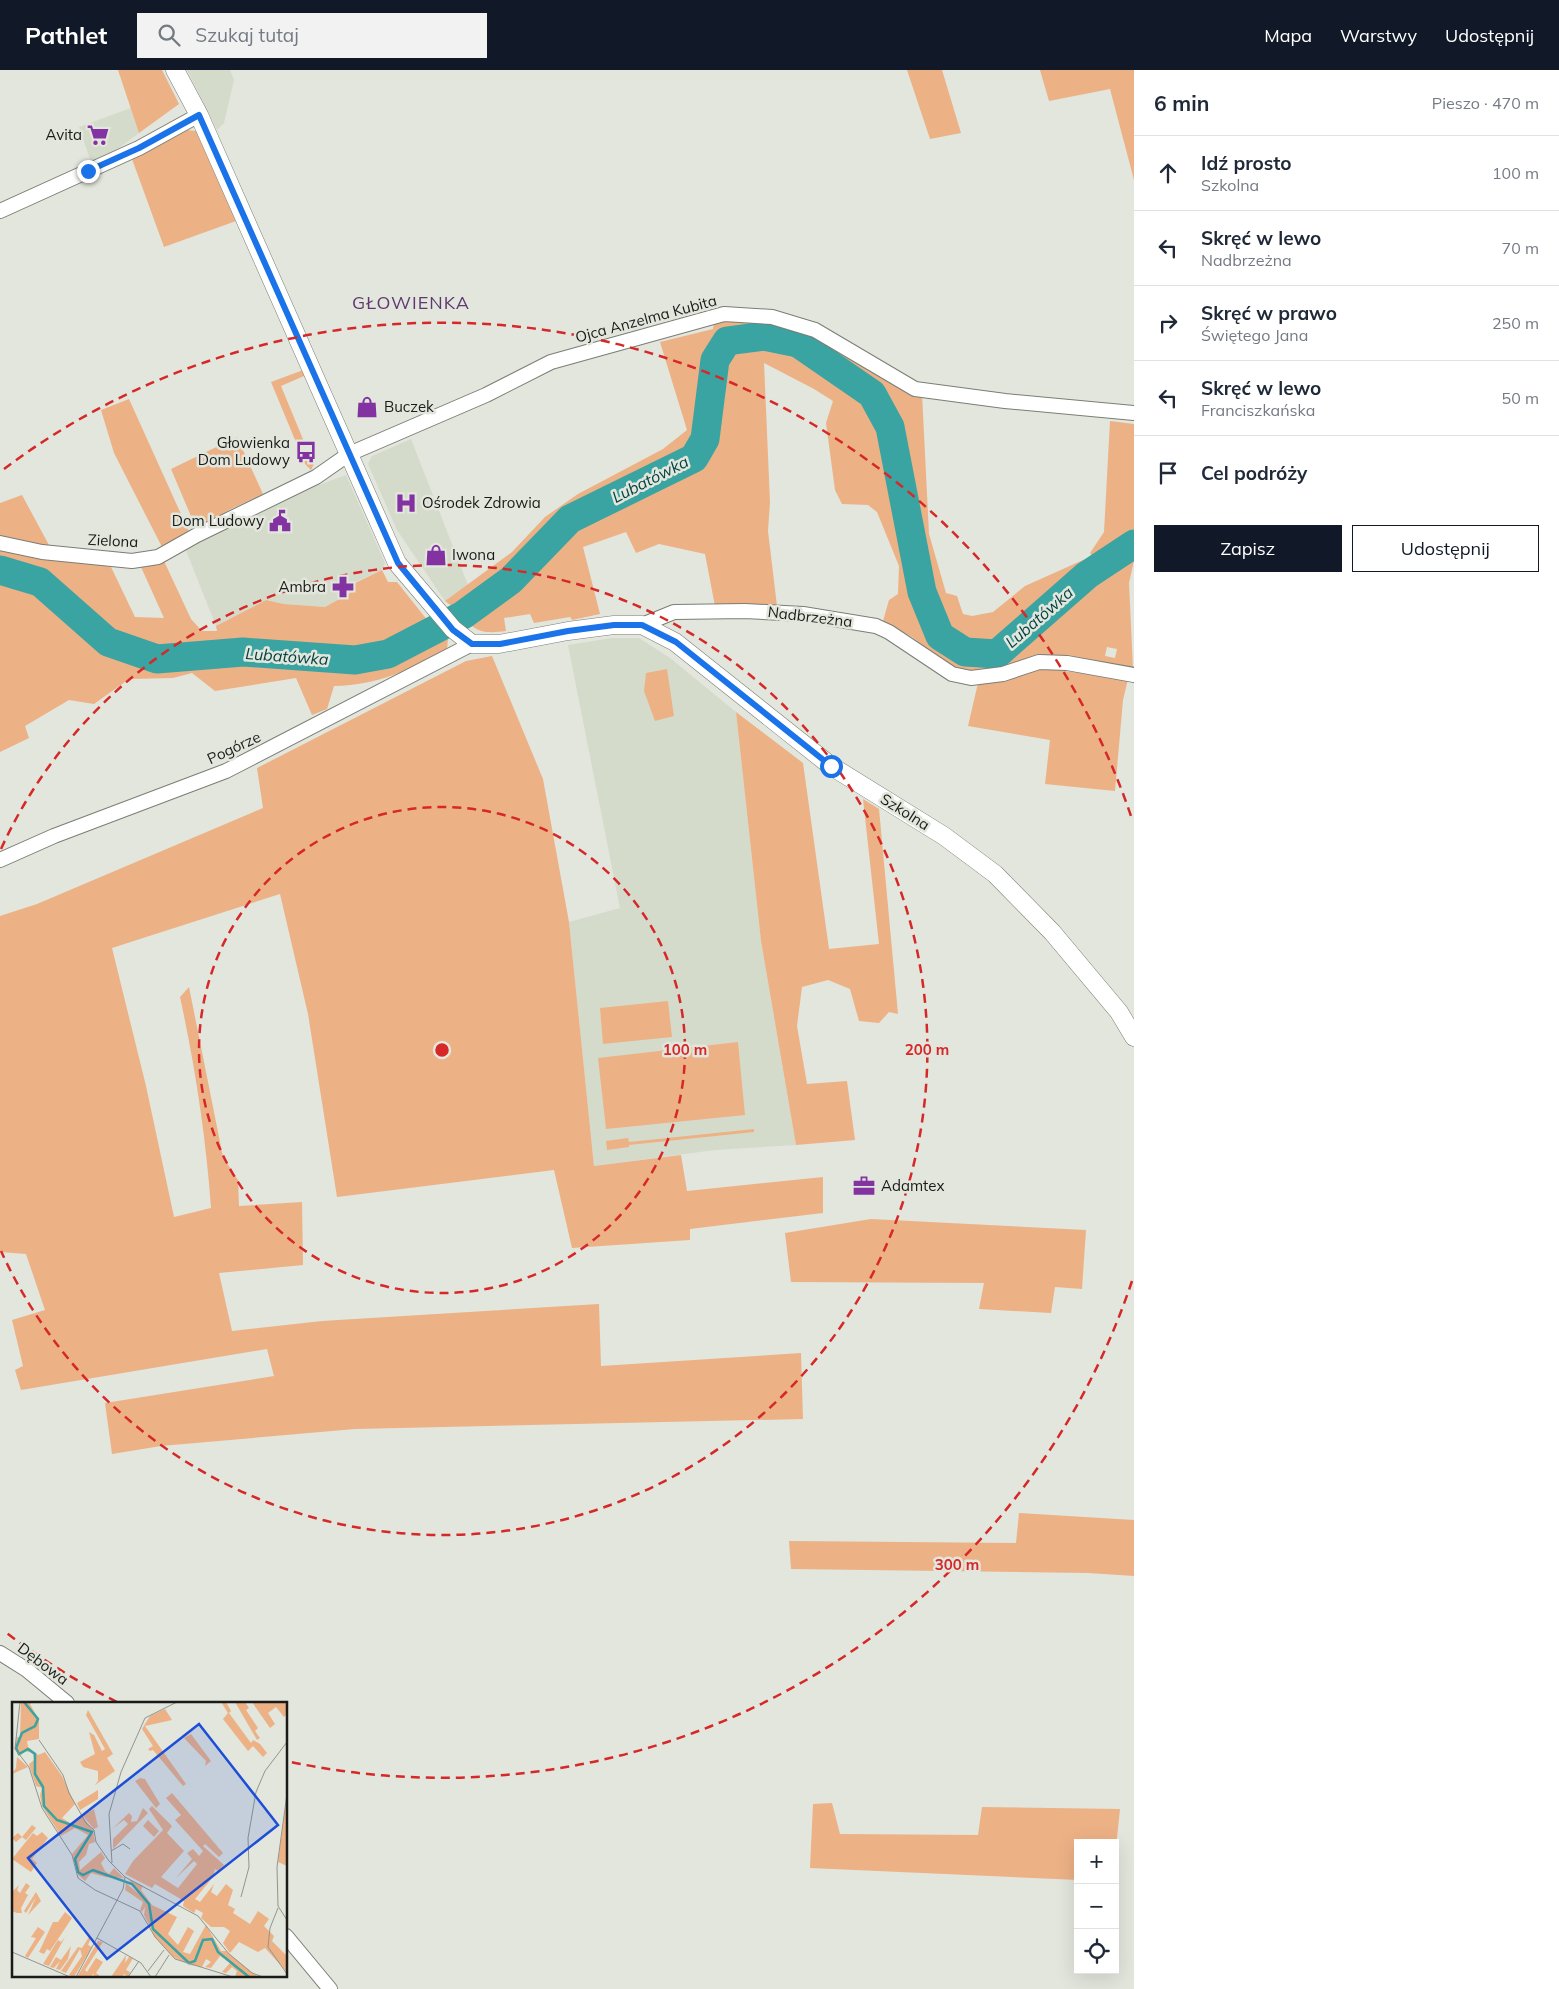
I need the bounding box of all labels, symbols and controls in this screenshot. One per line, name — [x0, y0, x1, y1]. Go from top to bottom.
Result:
search box — [137, 13, 487, 58]
text: Pathlet — [25, 20, 107, 50]
icon: search — [155, 21, 183, 49]
text: Szukaj tutaj — [195, 23, 299, 47]
text: Mapa — [1264, 24, 1312, 47]
text: Warstwy — [1340, 24, 1417, 47]
text: Udostępnij — [1445, 24, 1534, 47]
text: 6 min — [1154, 90, 1209, 116]
text: Pieszo · 470 m — [1432, 93, 1539, 113]
supermarket icon: Avita — [85, 122, 111, 148]
place label: Avita — [46, 125, 82, 144]
text: Idź prosto — [1201, 151, 1292, 175]
icon: ahead — [1154, 159, 1182, 187]
route end — [77, 160, 100, 183]
text: 100 m — [1492, 163, 1539, 183]
text: Szkolna — [1201, 175, 1259, 195]
text: Skręć w lewo — [1201, 226, 1321, 250]
icon: left — [1154, 234, 1182, 262]
text: 70 m — [1502, 238, 1539, 258]
text: Nadbrzeżna — [1201, 250, 1292, 270]
district label: GŁOWIENKA — [352, 291, 470, 314]
street label: Ojca Anzelma Kubita — [573, 291, 719, 347]
text: Skręć w prawo — [1201, 301, 1337, 325]
icon: right — [1154, 309, 1182, 337]
text: 250 m — [1492, 313, 1539, 333]
text: Świętego Jana — [1201, 325, 1308, 345]
text: Skręć w lewo — [1201, 376, 1321, 400]
icon: left — [1154, 384, 1182, 412]
text: 50 m — [1502, 388, 1539, 408]
shop icon: Buczek — [354, 394, 380, 420]
place label: Buczek — [384, 397, 434, 416]
text: Franciszkańska — [1201, 400, 1315, 420]
place label: Głowienka Dom Ludowy — [198, 433, 290, 469]
bus stop icon: Głowienka Dom Ludowy — [293, 439, 319, 465]
water label: Lubatówka — [608, 451, 692, 507]
icon: arrive — [1154, 459, 1182, 487]
text: Cel podróży — [1201, 461, 1307, 485]
hospital icon: Ośrodek Zdrowia — [393, 490, 419, 516]
place label: Ośrodek Zdrowia — [422, 493, 541, 512]
public building icon: Dom Ludowy — [267, 508, 293, 534]
place label: Dom Ludowy — [172, 511, 264, 530]
button: Zapisz — [1154, 525, 1342, 572]
button: Udostępnij — [1352, 525, 1539, 572]
street label: Zielona — [87, 530, 139, 551]
shop icon: Iwona — [423, 542, 449, 568]
place label: Iwona — [452, 545, 495, 564]
pharmacy icon: Ambra — [330, 574, 356, 600]
place label: Ambra — [278, 577, 326, 596]
water label: Lubatówka — [1001, 582, 1077, 652]
street label: Nadbrzeżna — [767, 602, 853, 631]
water label: Lubatówka — [245, 643, 330, 669]
street label: Pogórze — [204, 727, 264, 768]
route start — [820, 755, 843, 778]
street label: Szkolna — [877, 789, 933, 834]
text: 100 m — [663, 1040, 707, 1059]
text: 200 m — [905, 1040, 949, 1059]
centre of rings — [433, 1041, 451, 1059]
office icon: Adamtex — [851, 1173, 877, 1199]
place label: Adamtex — [881, 1176, 944, 1195]
text: 300 m — [935, 1555, 979, 1574]
street label: Dębowa — [14, 1638, 72, 1689]
inset map — [12, 1702, 288, 1976]
map controls — [1074, 1839, 1119, 1974]
button: + — [1074, 1839, 1119, 1884]
button: − — [1074, 1884, 1119, 1929]
button: locate — [1074, 1929, 1119, 1974]

